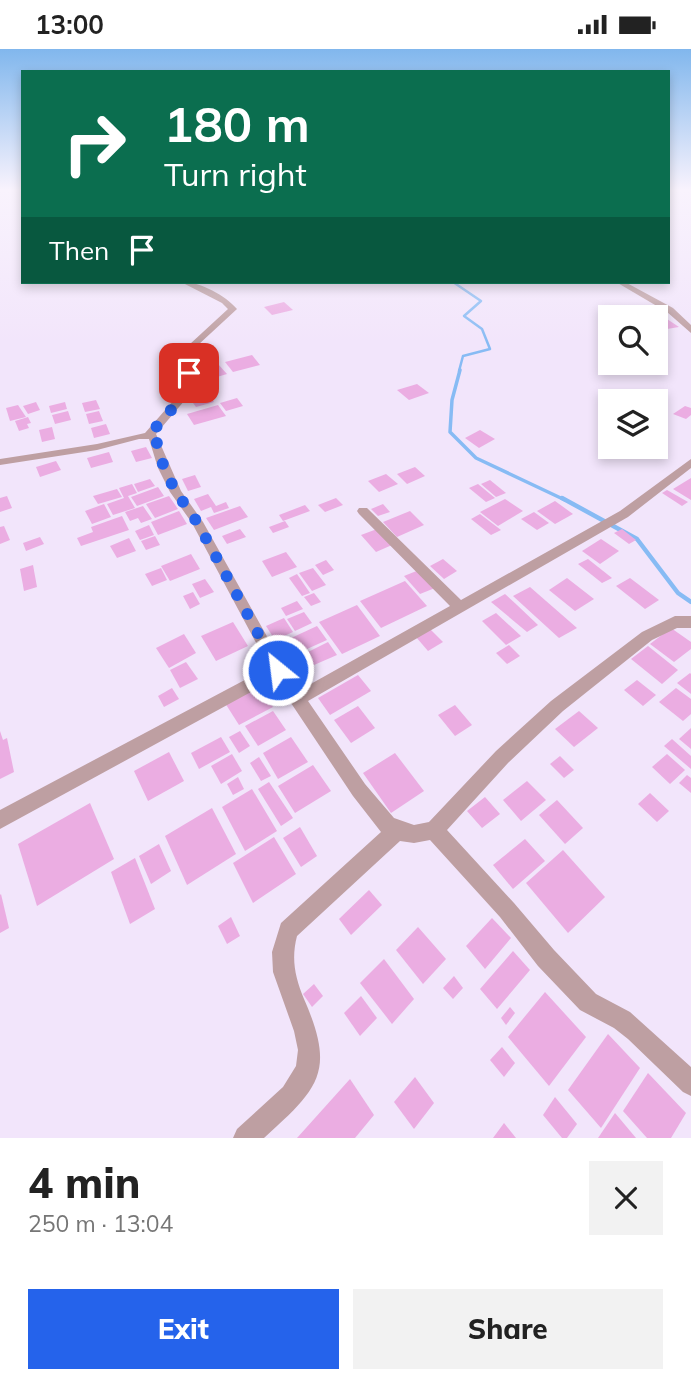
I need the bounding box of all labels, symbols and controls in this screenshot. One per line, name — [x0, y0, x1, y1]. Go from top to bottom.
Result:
text: 13:00 — [35, 8, 104, 41]
text: 180 m — [164, 93, 310, 154]
icon: right — [49, 98, 140, 189]
text: Turn right — [164, 154, 307, 194]
icon: arrive — [123, 231, 161, 269]
text: Then — [49, 234, 109, 267]
map controls — [598, 305, 668, 459]
button: search — [598, 305, 668, 375]
pin — [159, 343, 219, 403]
icon: arrive — [170, 354, 208, 392]
button: layers — [598, 389, 668, 459]
position arrow — [241, 633, 315, 707]
text: 4 min — [28, 1156, 141, 1209]
button: close — [589, 1161, 663, 1235]
text: 250 m · 13:04 — [28, 1209, 173, 1238]
button: Exit — [28, 1289, 339, 1369]
button: Share — [353, 1289, 663, 1369]

